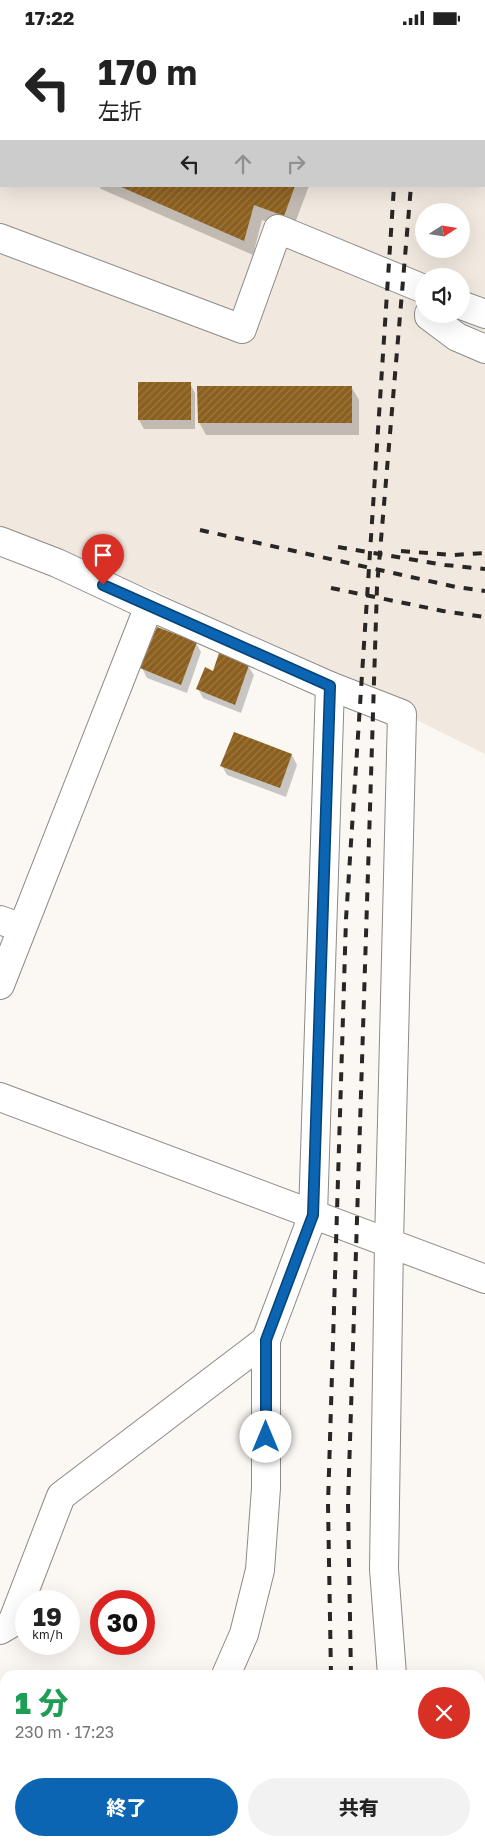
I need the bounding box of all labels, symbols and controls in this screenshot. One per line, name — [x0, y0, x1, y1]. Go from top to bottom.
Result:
text: 17:22 — [25, 6, 74, 29]
text: 170 m — [98, 51, 197, 93]
icon: left — [15, 55, 80, 120]
text: 左折 — [98, 97, 142, 124]
icon: left — [176, 150, 204, 178]
icon: ahead — [229, 150, 257, 178]
icon: right — [282, 150, 310, 178]
north arrow — [415, 203, 470, 257]
map controls — [415, 203, 470, 323]
button: sound — [415, 268, 470, 323]
pin — [82, 534, 124, 585]
icon: arrive — [89, 541, 117, 569]
position arrow — [239, 1410, 291, 1462]
speed limit sign: 30 — [90, 1590, 155, 1655]
text: 19 — [33, 1601, 62, 1632]
text: km/h — [32, 1627, 63, 1642]
text: 1 分 — [15, 1685, 68, 1721]
button: close — [418, 1687, 470, 1739]
text: 230 m · 17:23 — [15, 1722, 114, 1742]
button: 終了 — [15, 1778, 238, 1836]
button: 共有 — [248, 1778, 470, 1836]

